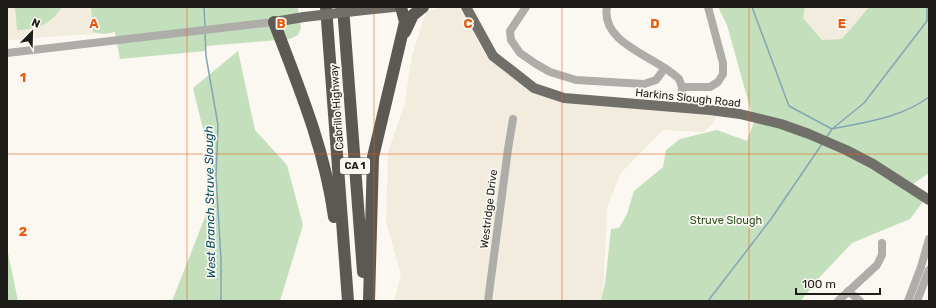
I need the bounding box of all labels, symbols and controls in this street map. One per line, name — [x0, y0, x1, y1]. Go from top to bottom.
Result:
north arrow — [12, 12, 52, 52]
text: N — [30, 16, 42, 31]
text: A — [89, 16, 99, 31]
text: B — [276, 16, 286, 31]
text: C — [463, 16, 473, 31]
text: D — [650, 16, 660, 31]
text: E — [838, 16, 846, 31]
street label: Cabrillo Highway — [328, 64, 346, 150]
text: 1 — [20, 70, 26, 85]
street label: Harkins Slough Road — [635, 86, 741, 110]
water label: West Branch Struve Slough — [202, 126, 218, 278]
road number: CA 1 — [340, 158, 370, 174]
street label: Westridge Drive — [478, 169, 500, 249]
park label: Struve Slough — [690, 214, 762, 227]
text: 2 — [19, 224, 27, 239]
scale bar — [796, 270, 880, 296]
text: 100 m — [802, 277, 836, 291]

